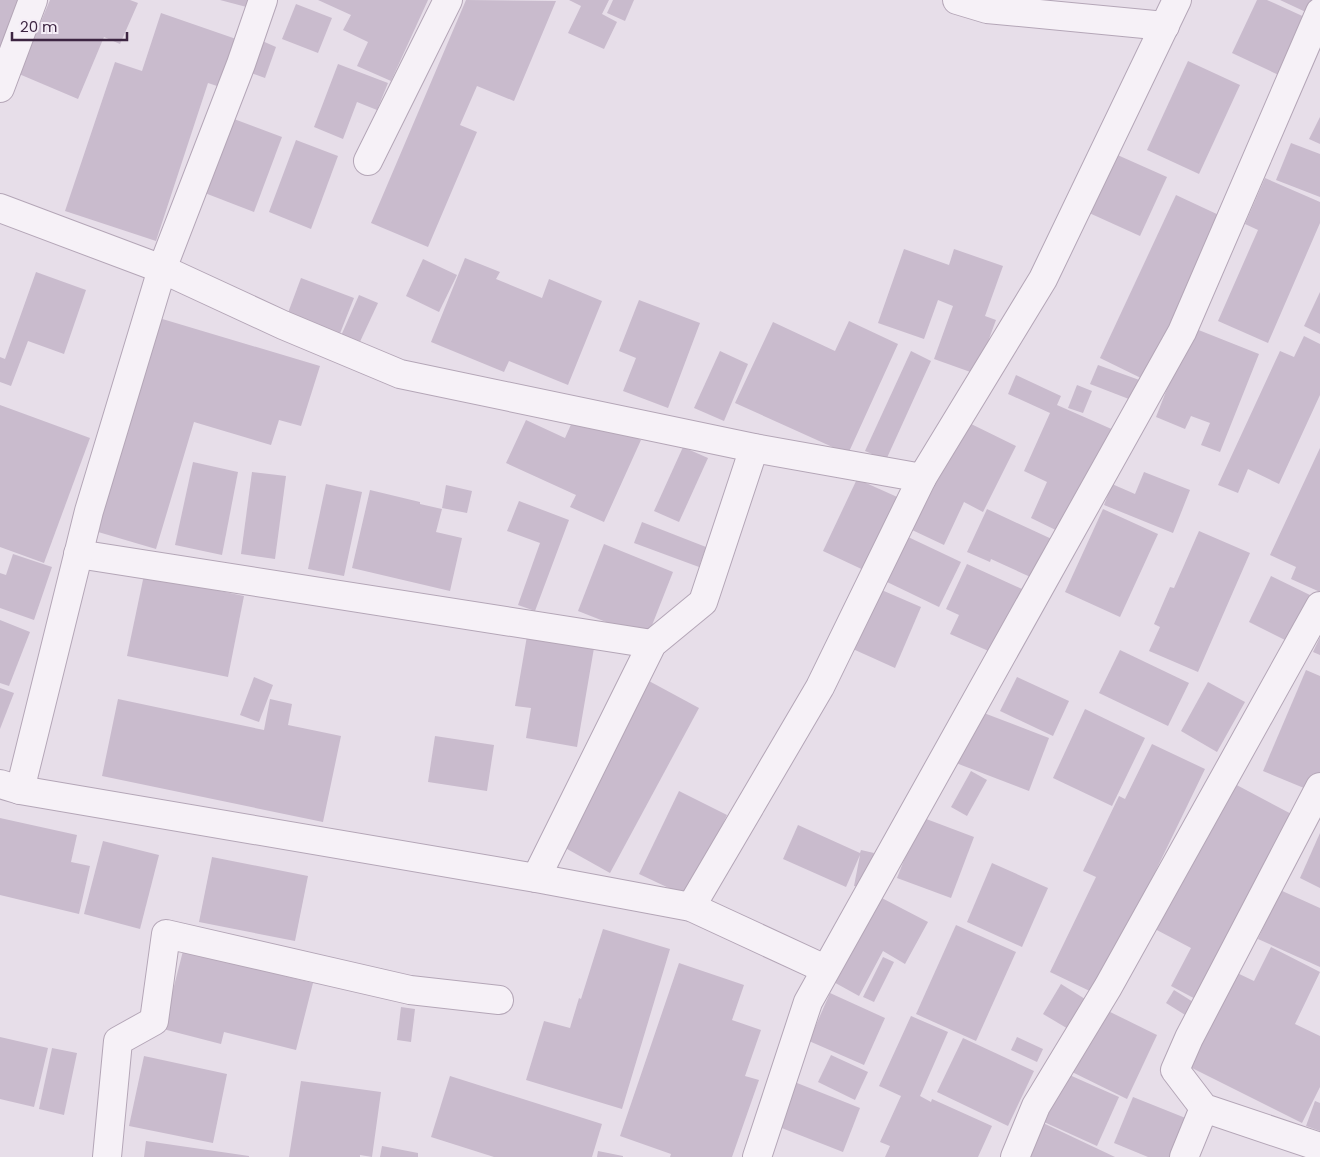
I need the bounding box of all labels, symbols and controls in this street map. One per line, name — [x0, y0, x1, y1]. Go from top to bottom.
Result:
scale bar — [12, 10, 128, 42]
text: 20 m — [20, 16, 58, 37]

